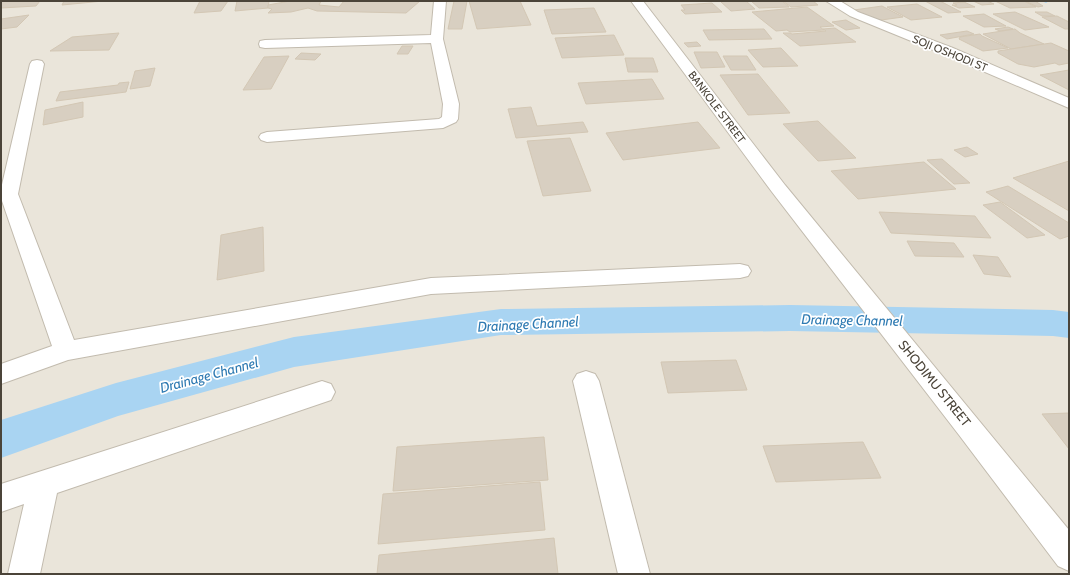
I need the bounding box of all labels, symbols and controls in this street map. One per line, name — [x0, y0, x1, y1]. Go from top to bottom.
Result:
street label: SOJI OSHODI ST — [910, 32, 990, 74]
street label: BANKOLE STREET — [685, 68, 749, 146]
water label: Drainage Channel — [801, 310, 903, 330]
water label: Drainage Channel — [477, 312, 580, 336]
street label: SHODIMU STREET — [895, 337, 975, 429]
water label: Drainage Channel — [158, 353, 261, 397]

